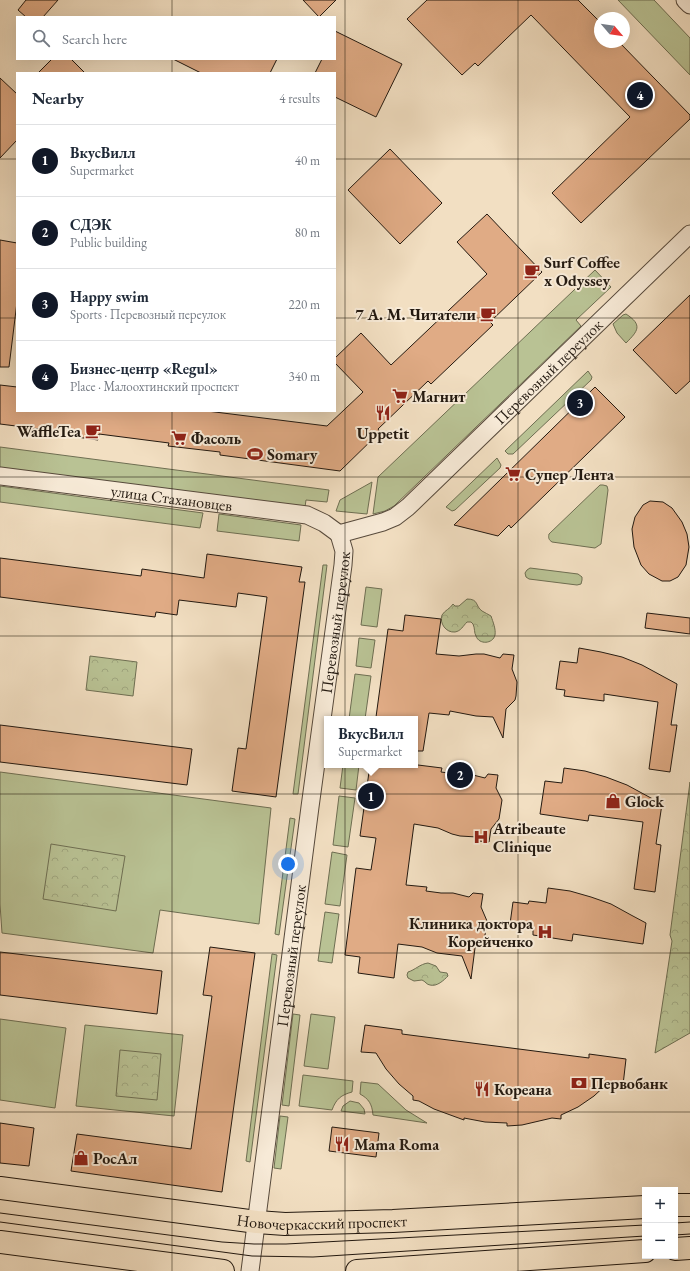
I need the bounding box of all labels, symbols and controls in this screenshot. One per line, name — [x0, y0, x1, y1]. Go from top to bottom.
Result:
north arrow — [594, 12, 630, 48]
search box — [16, 16, 336, 60]
icon: search — [30, 27, 52, 49]
text: Search here — [62, 29, 127, 48]
pin: 4 — [627, 80, 653, 110]
text: Nearby — [32, 87, 84, 109]
text: 4 results — [279, 90, 320, 107]
text: ВкусВилл — [70, 143, 136, 162]
text: 1 — [42, 152, 48, 169]
text: 40 m — [295, 152, 320, 169]
text: Supermarket — [70, 162, 134, 179]
text: СДЭК — [70, 215, 112, 234]
text: 2 — [42, 224, 48, 241]
text: 80 m — [295, 224, 320, 241]
text: Public building — [70, 234, 147, 251]
place label: Surf Coffee х Odyssey — [544, 252, 620, 291]
cafe icon: Surf Coffee х Odyssey — [523, 262, 541, 280]
text: Happy swim — [70, 287, 149, 306]
text: 3 — [42, 296, 48, 313]
text: 220 m — [289, 296, 320, 313]
place label: 7 А. М. Читатели — [355, 304, 477, 325]
cafe icon: 7 А. М. Читатели — [479, 305, 497, 323]
text: Sports · Перевозный переулок — [70, 306, 226, 323]
street label: Перевозный переулок — [490, 314, 607, 429]
text: Бизнес-центр «Regul» — [70, 359, 218, 378]
text: 4 — [42, 368, 48, 385]
text: 340 m — [289, 368, 320, 385]
text: Place · Малоохтинский проспект — [70, 378, 239, 395]
place label: Магнит — [412, 386, 466, 407]
supermarket icon: Магнит — [391, 387, 409, 405]
pin: 3 — [567, 388, 593, 418]
restaurant icon: Uppetit — [374, 404, 392, 422]
place label: WaffleTea — [16, 421, 82, 442]
cafe icon: WaffleTea — [84, 422, 102, 440]
place label: Uppetit — [357, 423, 409, 444]
place label: Фасоль — [191, 428, 242, 449]
supermarket icon: Фасоль — [170, 429, 188, 447]
place label: Somary — [267, 444, 318, 465]
sports icon: Somary — [246, 445, 264, 463]
place label: Супер Лента — [525, 464, 615, 485]
supermarket icon: Супер Лента — [504, 465, 522, 483]
street label: улица Стахановцев — [110, 480, 234, 516]
street label: Перевозный переулок — [316, 550, 355, 695]
popup — [324, 716, 418, 768]
text: ВкусВилл — [338, 724, 404, 743]
text: Supermarket — [338, 743, 402, 760]
pin: 2 — [447, 760, 473, 790]
pin: 1 — [358, 781, 384, 811]
place label: Glock — [625, 791, 664, 812]
shop icon: Glock — [604, 792, 622, 810]
place label: Atribeaute Clinique — [492, 818, 566, 857]
hospital icon: Atribeaute Clinique — [472, 828, 490, 846]
your location — [278, 854, 298, 874]
street label: Перевозный переулок — [272, 883, 311, 1028]
place label: Клиника доктора Корейченко — [409, 913, 534, 952]
hospital icon: Клиника доктора Корейченко — [536, 923, 554, 941]
place label: Первобанк — [591, 1073, 668, 1094]
bank icon: Первобанк — [570, 1074, 588, 1092]
place label: Кореана — [494, 1079, 553, 1100]
restaurant icon: Кореана — [473, 1080, 491, 1098]
place label: Mama Roma — [354, 1134, 440, 1155]
restaurant icon: Mama Roma — [333, 1135, 351, 1153]
place label: РосАл — [93, 1148, 137, 1169]
shop icon: РосАл — [72, 1149, 90, 1167]
map controls — [642, 1187, 678, 1259]
button: + — [642, 1187, 678, 1223]
street label: Новочеркасский проспект — [235, 1209, 408, 1235]
button: − — [642, 1223, 678, 1259]

